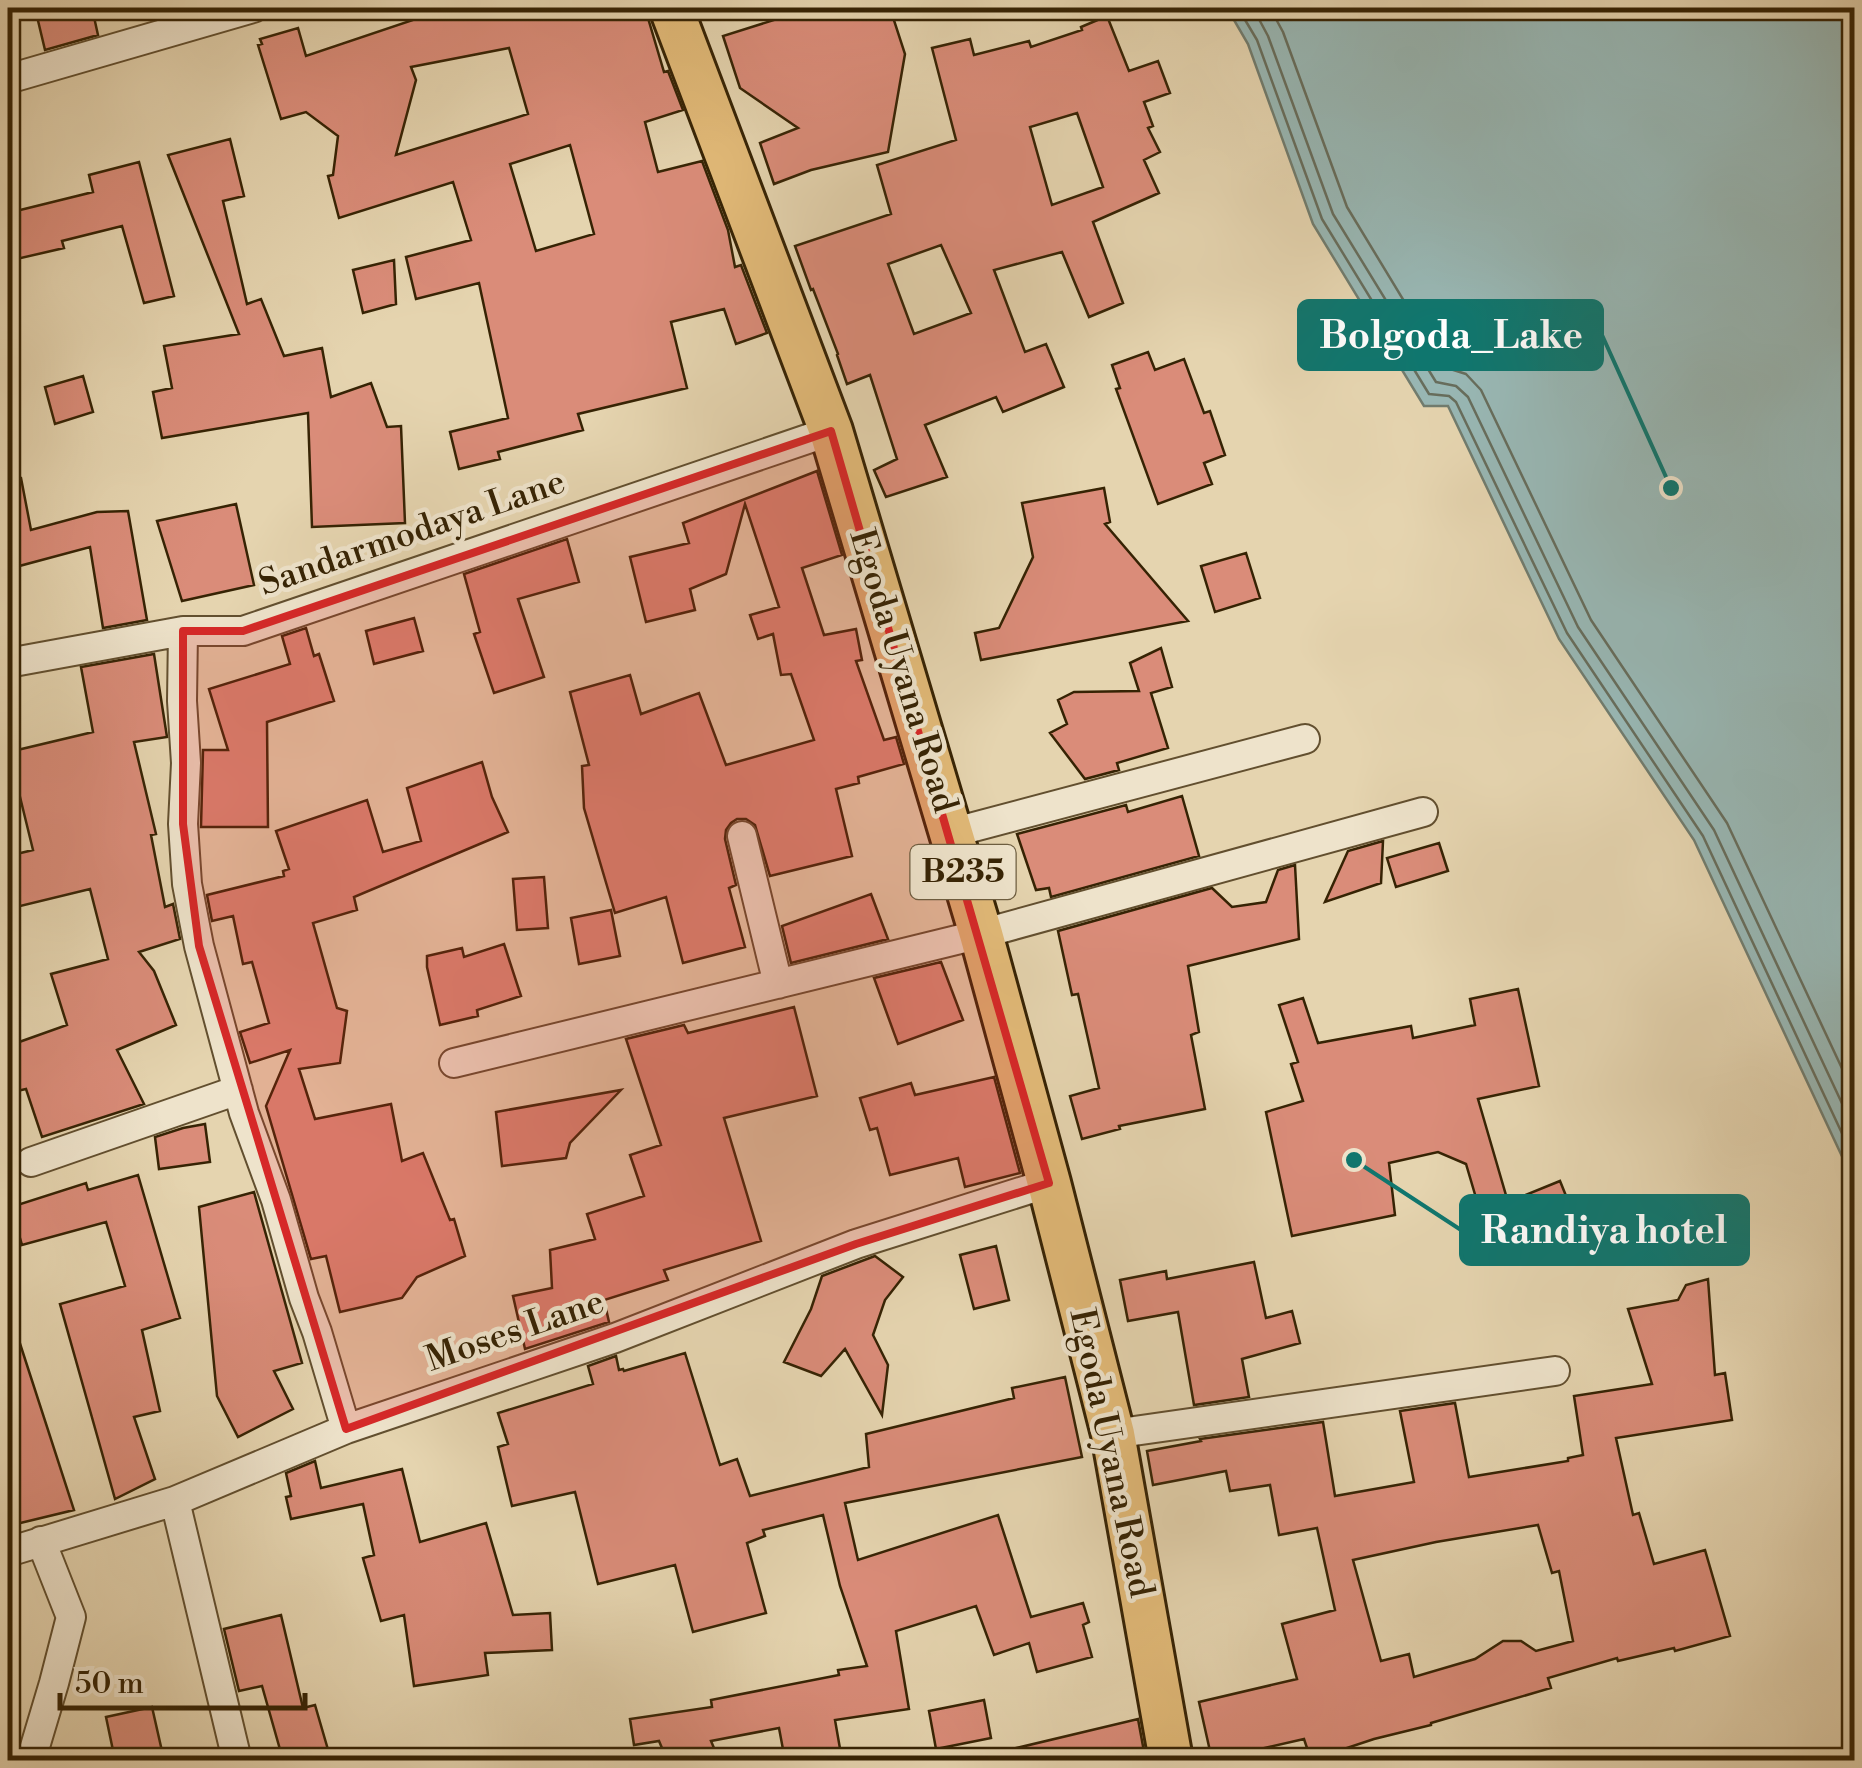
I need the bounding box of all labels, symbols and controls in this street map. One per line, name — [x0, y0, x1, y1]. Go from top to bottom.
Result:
callout: Bolgoda_Lake — [1299, 301, 1602, 369]
text: Bolgoda_Lake — [1319, 313, 1583, 360]
street label: Sandarmodaya Lane — [253, 460, 571, 606]
street label: Egoda Uyana Road — [839, 524, 967, 818]
road number: B235 — [910, 845, 1016, 899]
callout: Randiya hotel — [1461, 1196, 1748, 1264]
text: Randiya hotel — [1481, 1208, 1727, 1255]
street label: Moses Lane — [420, 1280, 610, 1382]
street label: Egoda Uyana Road — [1059, 1305, 1163, 1601]
scale bar — [60, 1648, 305, 1710]
text: 50 m — [75, 1665, 144, 1703]

